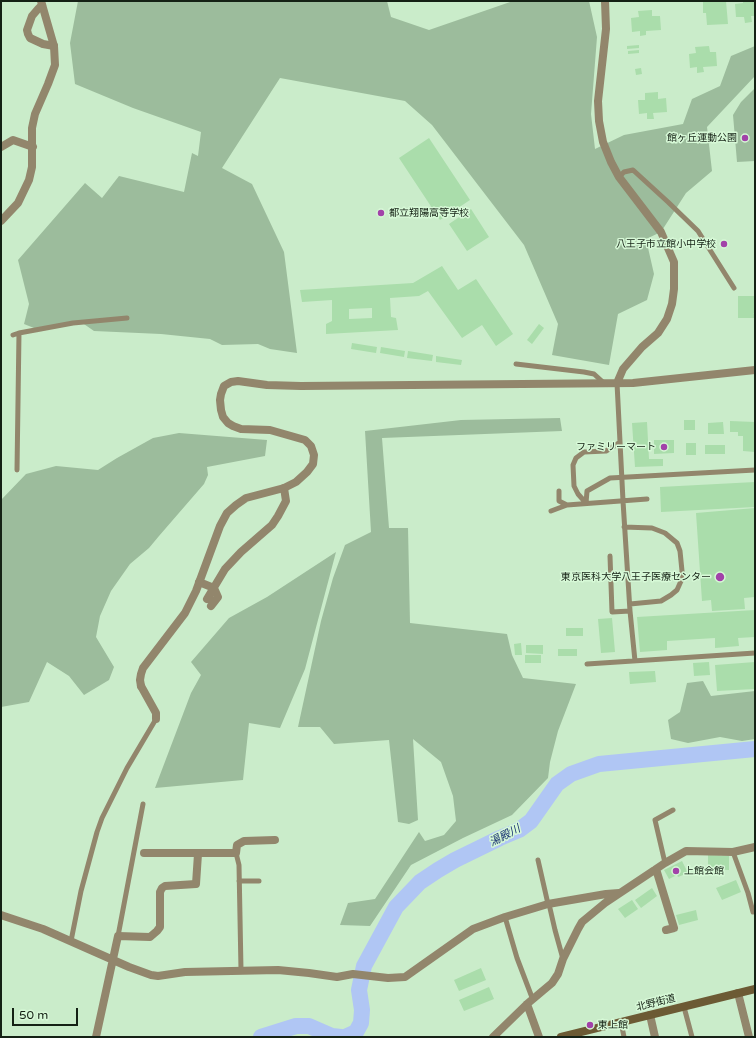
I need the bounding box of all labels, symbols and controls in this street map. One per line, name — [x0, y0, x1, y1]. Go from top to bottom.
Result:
place label: 館ヶ丘運動公園 — [667, 132, 737, 144]
marker: 館ヶ丘運動公園 — [740, 133, 750, 143]
place label: 都立翔陽高等学校 — [389, 207, 469, 219]
marker: 都立翔陽高等学校 — [376, 208, 386, 218]
place label: 八王子市立館小中学校 — [616, 238, 716, 250]
marker: 八王子市立館小中学校 — [719, 239, 729, 249]
place label: ファミリーマート — [576, 441, 656, 453]
marker: ファミリーマート — [659, 442, 669, 452]
place label: 東京医科大学八王子医療センター — [561, 571, 711, 583]
marker: 東京医科大学八王子医療センター — [714, 571, 726, 583]
water label: 湯殿川 — [487, 822, 523, 850]
place label: 上館会館 — [684, 865, 724, 877]
marker: 上館会館 — [671, 866, 681, 876]
street label: 北野街道 — [635, 992, 677, 1014]
scale bar — [14, 1000, 80, 1026]
text: 50 m — [19, 1008, 48, 1022]
place label: 東上館 — [598, 1019, 628, 1031]
marker: 東上館 — [585, 1020, 595, 1030]

